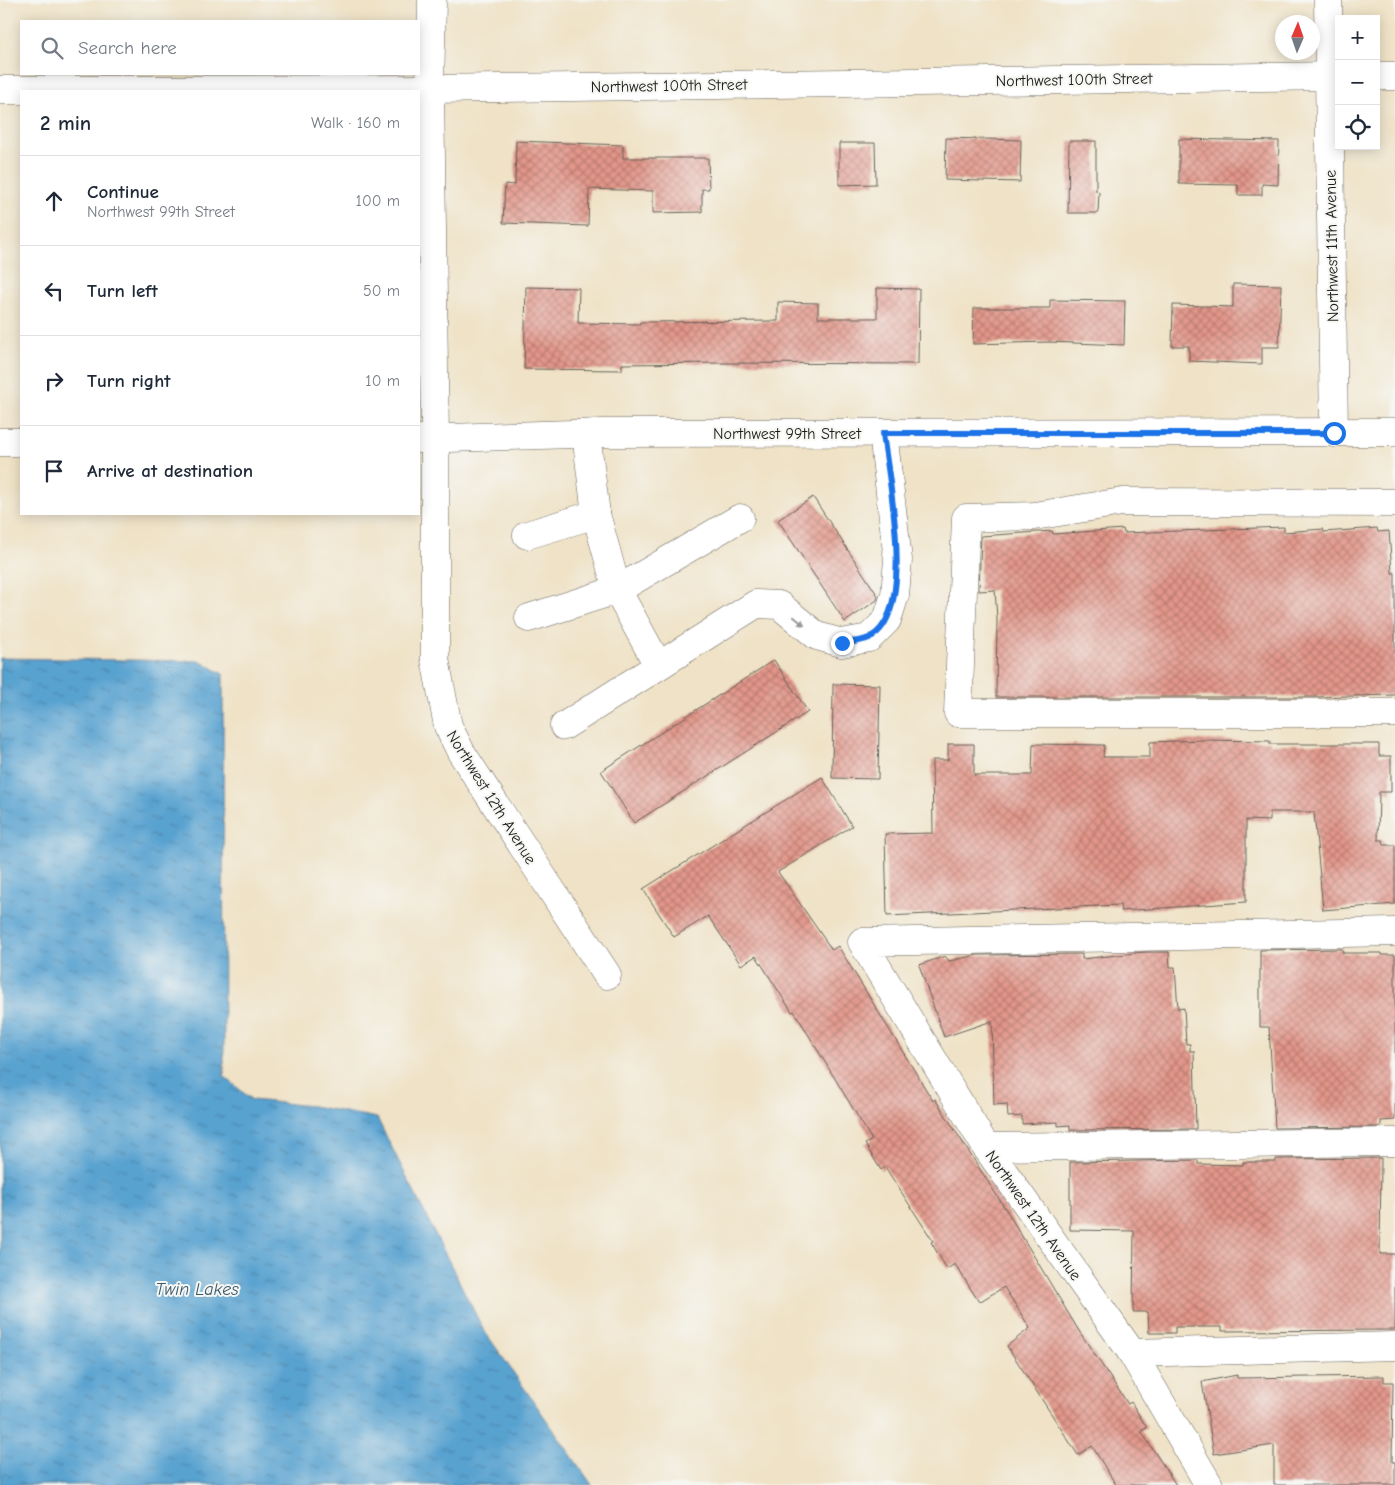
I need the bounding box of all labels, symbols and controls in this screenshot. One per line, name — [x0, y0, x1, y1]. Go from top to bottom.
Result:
north arrow — [1275, 15, 1320, 60]
map controls — [1335, 15, 1380, 150]
button: + — [1335, 15, 1380, 60]
search box — [20, 20, 420, 75]
icon: search — [38, 34, 66, 62]
text: Search here — [78, 37, 177, 59]
button: − — [1335, 60, 1380, 105]
street label: Northwest 100th Street — [995, 70, 1153, 90]
street label: Northwest 100th Street — [590, 76, 748, 96]
button: locate — [1335, 105, 1380, 150]
text: 2 min — [40, 111, 91, 135]
text: Walk · 160 m — [311, 114, 400, 132]
street label: Northwest 11th Avenue — [1322, 170, 1342, 322]
text: Continue — [87, 181, 159, 203]
icon: ahead — [40, 187, 68, 215]
text: 100 m — [356, 192, 400, 210]
text: Northwest 99th Street — [87, 203, 235, 221]
icon: left — [40, 277, 68, 305]
text: Turn left — [87, 280, 158, 302]
text: 50 m — [363, 282, 400, 300]
icon: right — [40, 367, 68, 395]
text: Turn right — [87, 370, 171, 392]
text: 10 m — [365, 372, 400, 390]
route start — [1323, 422, 1346, 445]
street label: Northwest 99th Street — [713, 425, 861, 443]
icon: arrive — [40, 457, 68, 485]
text: Arrive at destination — [87, 460, 253, 482]
one-way arrow — [792, 615, 804, 627]
route end — [831, 632, 854, 655]
street label: Northwest 12th Avenue — [443, 727, 540, 868]
street label: Northwest 12th Avenue — [982, 1147, 1085, 1284]
water label: Twin Lakes — [155, 1279, 239, 1300]

